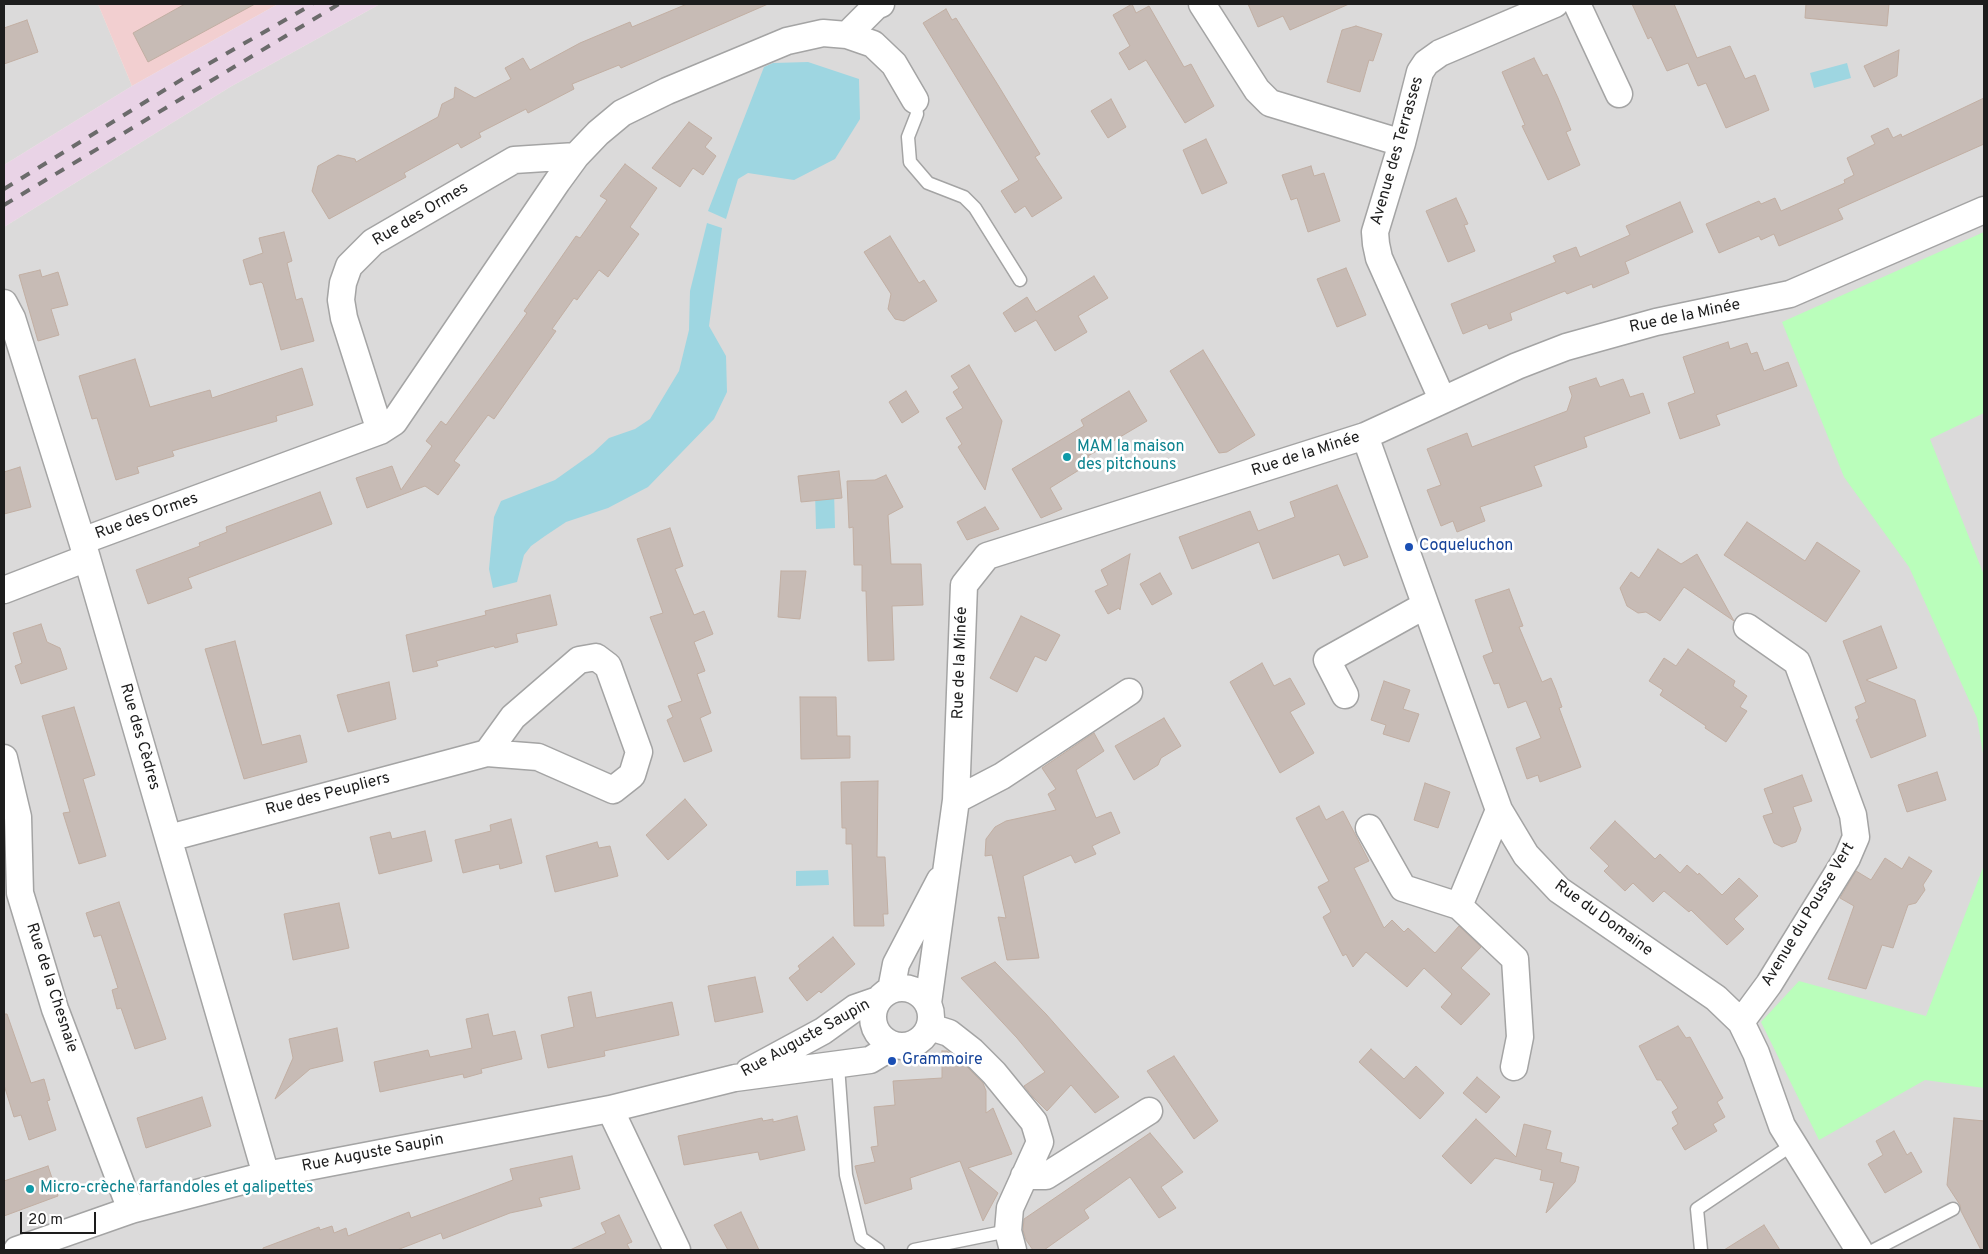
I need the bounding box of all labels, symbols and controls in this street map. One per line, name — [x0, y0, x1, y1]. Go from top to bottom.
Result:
street label: Avenue des Terrasses — [1368, 74, 1428, 228]
street label: Rue des Ormes — [370, 179, 472, 251]
street label: Rue de la Minée — [1628, 296, 1742, 338]
street label: Rue de la Minée — [1249, 428, 1363, 482]
place label: MAM la maison des pitchouns — [1077, 438, 1184, 476]
marker: MAM la maison des pitchouns — [1061, 451, 1073, 463]
street label: Rue des Ormes — [93, 490, 201, 544]
place label: Coqueluchon — [1419, 537, 1513, 557]
marker: Coqueluchon — [1403, 541, 1415, 553]
street label: Rue de la Minée — [949, 606, 973, 720]
street label: Rue des Cèdres — [115, 681, 163, 793]
street label: Rue des Peupliers — [264, 769, 392, 821]
street label: Avenue du Pousse Vert — [1758, 840, 1860, 990]
street label: Rue du Domaine — [1550, 877, 1656, 961]
street label: Rue de la Chesnaie — [21, 921, 81, 1055]
street label: Rue Auguste Saupin — [738, 996, 874, 1082]
place label: Grammoire — [902, 1051, 983, 1071]
marker: Grammoire — [886, 1055, 898, 1067]
street label: Rue Auguste Saupin — [300, 1131, 446, 1177]
place label: Micro-crèche farfandoles et galipettes — [40, 1179, 313, 1199]
marker: Micro-crèche farfandoles et galipettes — [24, 1183, 36, 1195]
scale bar — [22, 1202, 99, 1234]
text: 20 m — [28, 1211, 63, 1230]

